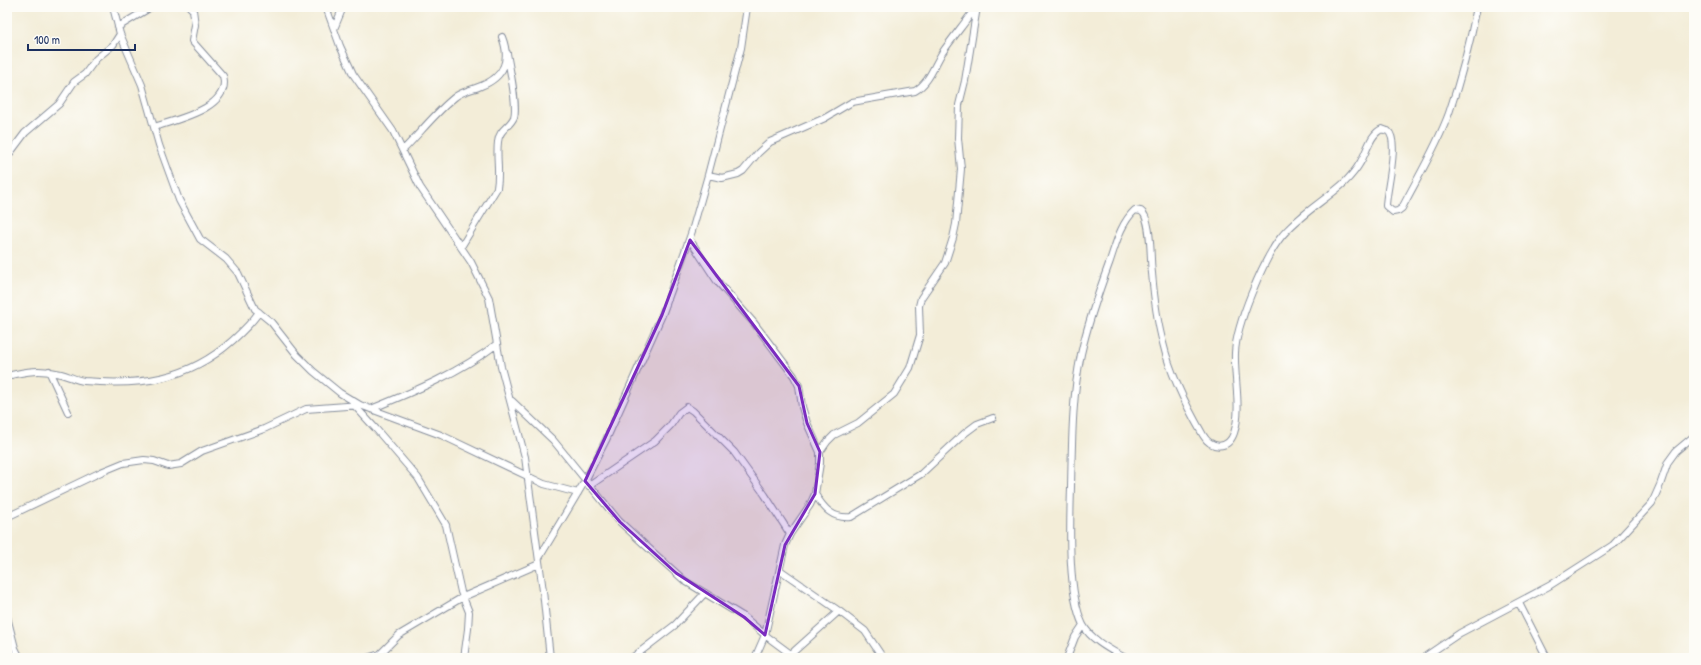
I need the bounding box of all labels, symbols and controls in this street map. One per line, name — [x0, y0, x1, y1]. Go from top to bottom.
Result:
scale bar — [28, 26, 135, 52]
text: 100 m — [34, 31, 60, 48]

